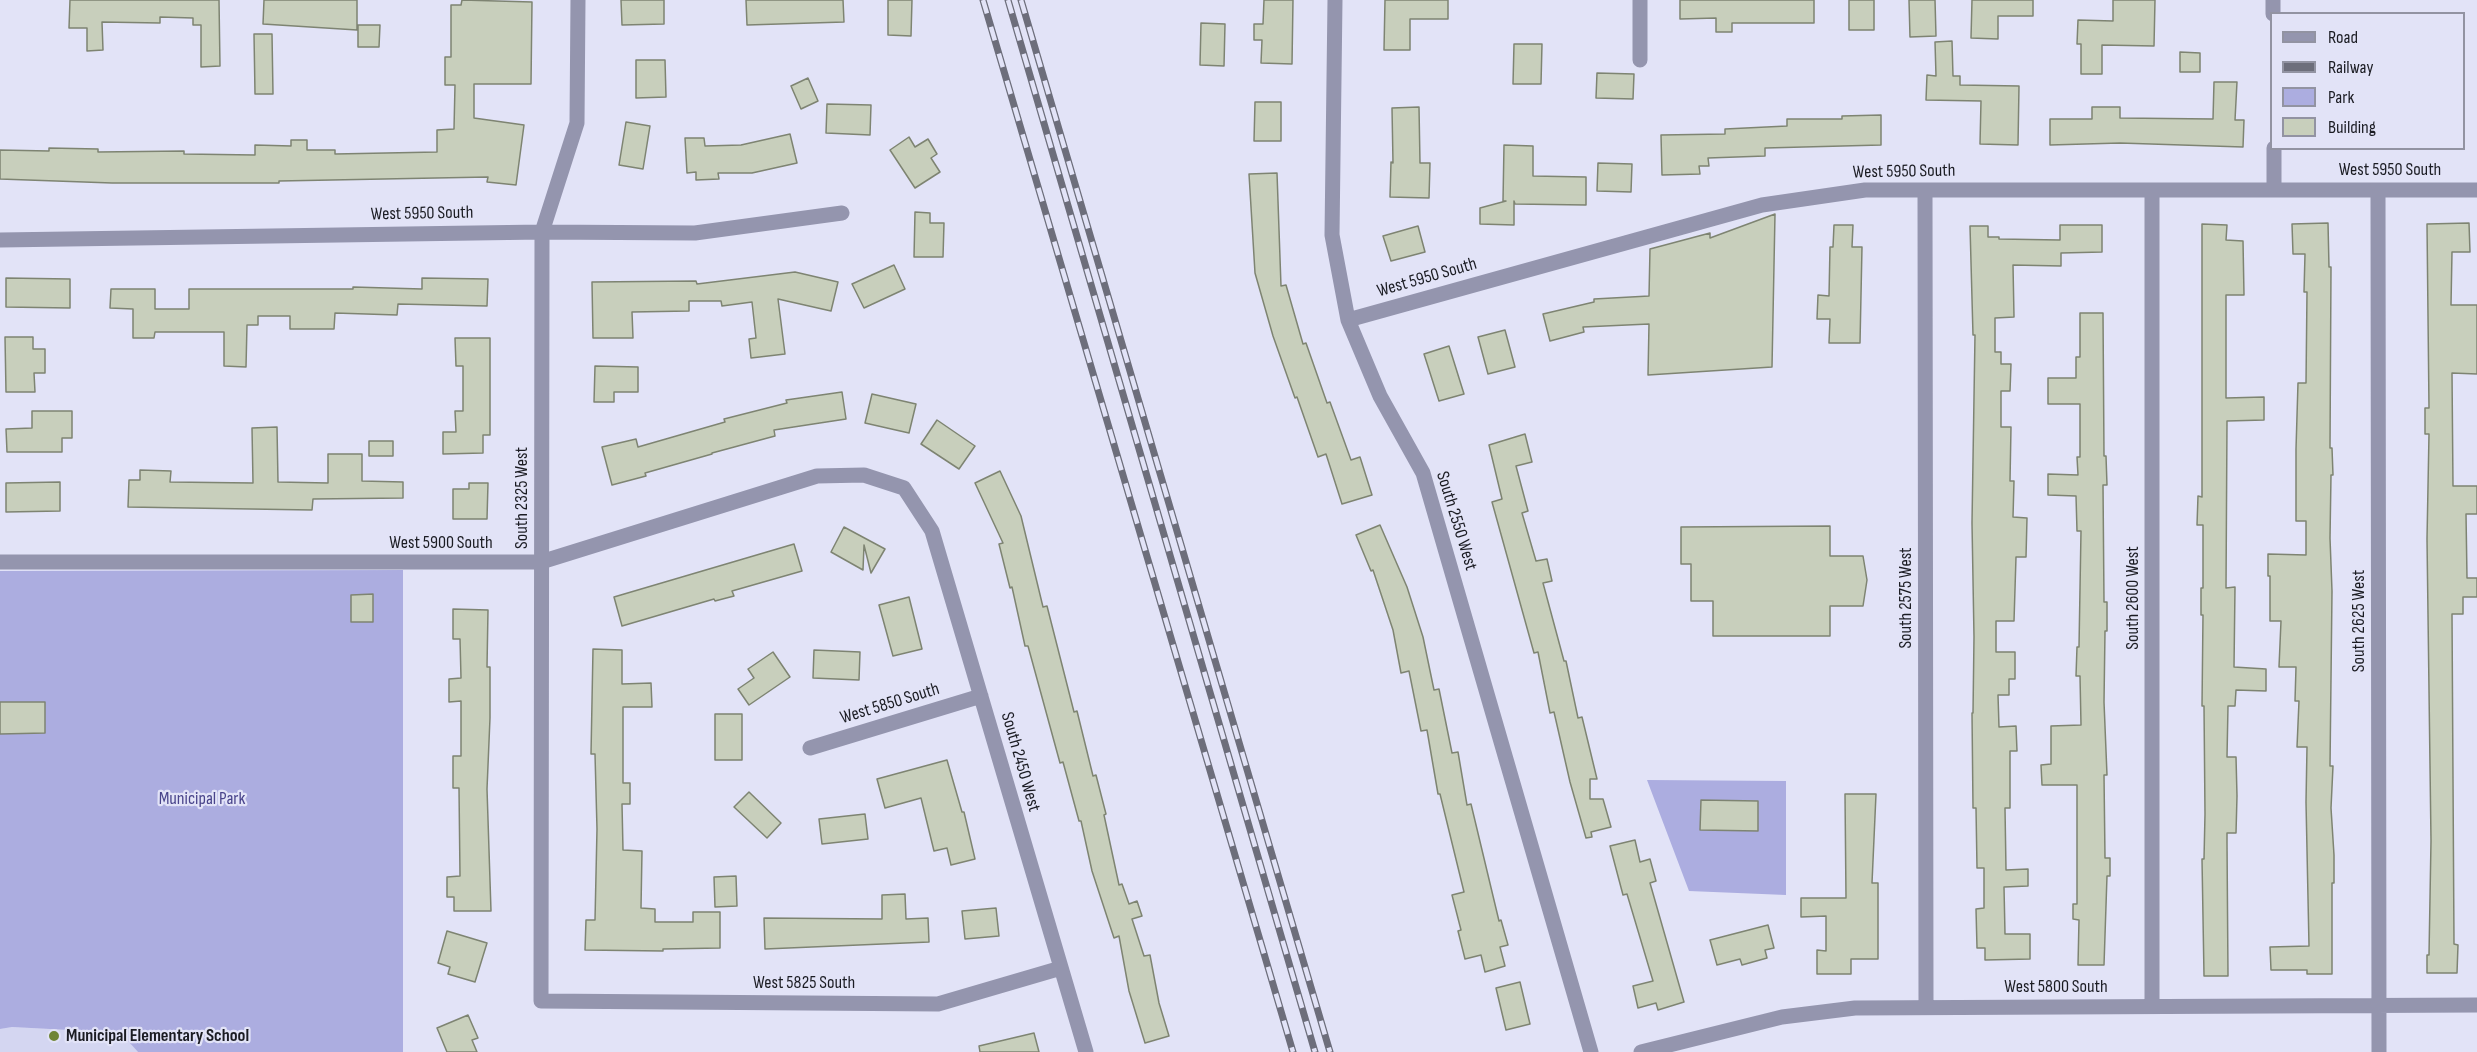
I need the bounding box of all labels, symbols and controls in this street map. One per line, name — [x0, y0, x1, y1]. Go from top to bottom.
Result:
legend — [2270, 12, 2465, 150]
text: Road — [2328, 27, 2358, 48]
text: Railway — [2328, 57, 2373, 78]
text: Park — [2328, 87, 2354, 108]
text: Building — [2328, 117, 2376, 138]
street label: West 5950 South — [2339, 159, 2441, 181]
street label: West 5950 South — [1852, 160, 1956, 184]
street label: West 5950 South — [370, 202, 474, 226]
street label: West 5950 South — [1375, 253, 1479, 303]
street label: South 2325 West — [511, 447, 533, 549]
street label: South 2550 West — [1431, 469, 1481, 573]
street label: West 5900 South — [389, 532, 493, 554]
street label: South 2600 West — [2122, 546, 2144, 650]
street label: South 2575 West — [1895, 547, 1917, 649]
street label: South 2625 West — [2348, 570, 2370, 672]
street label: West 5850 South — [838, 679, 942, 729]
street label: South 2450 West — [996, 710, 1044, 814]
park label: Municipal Park — [159, 788, 245, 810]
street label: West 5825 South — [753, 972, 855, 994]
street label: West 5800 South — [2004, 976, 2108, 998]
place label: Municipal Elementary School — [66, 1025, 249, 1047]
marker: Municipal Elementary School — [47, 1029, 61, 1043]

